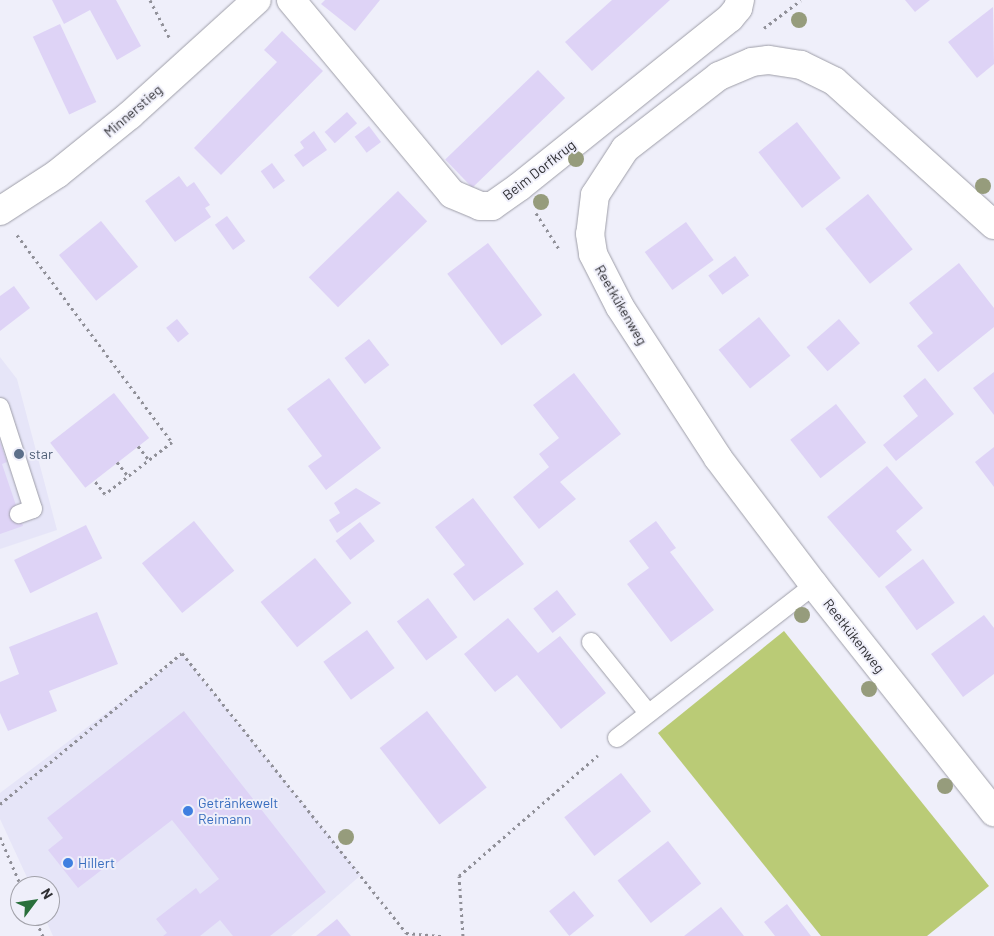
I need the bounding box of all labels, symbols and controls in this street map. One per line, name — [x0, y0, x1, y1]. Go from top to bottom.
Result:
street label: Minnerstieg — [101, 81, 165, 141]
street label: Beim Dorfkrug — [499, 136, 579, 204]
street label: Reetkükenweg — [591, 262, 651, 348]
place label: star — [29, 446, 53, 462]
marker: star — [13, 448, 25, 460]
street label: Reetkükenweg — [820, 596, 888, 676]
place label: Getränkewelt Reimann — [198, 795, 278, 828]
marker: Getränkewelt Reimann — [182, 805, 194, 817]
place label: Hillert — [78, 855, 115, 871]
marker: Hillert — [62, 857, 74, 869]
north arrow — [10, 876, 60, 926]
text: N — [38, 885, 57, 902]

